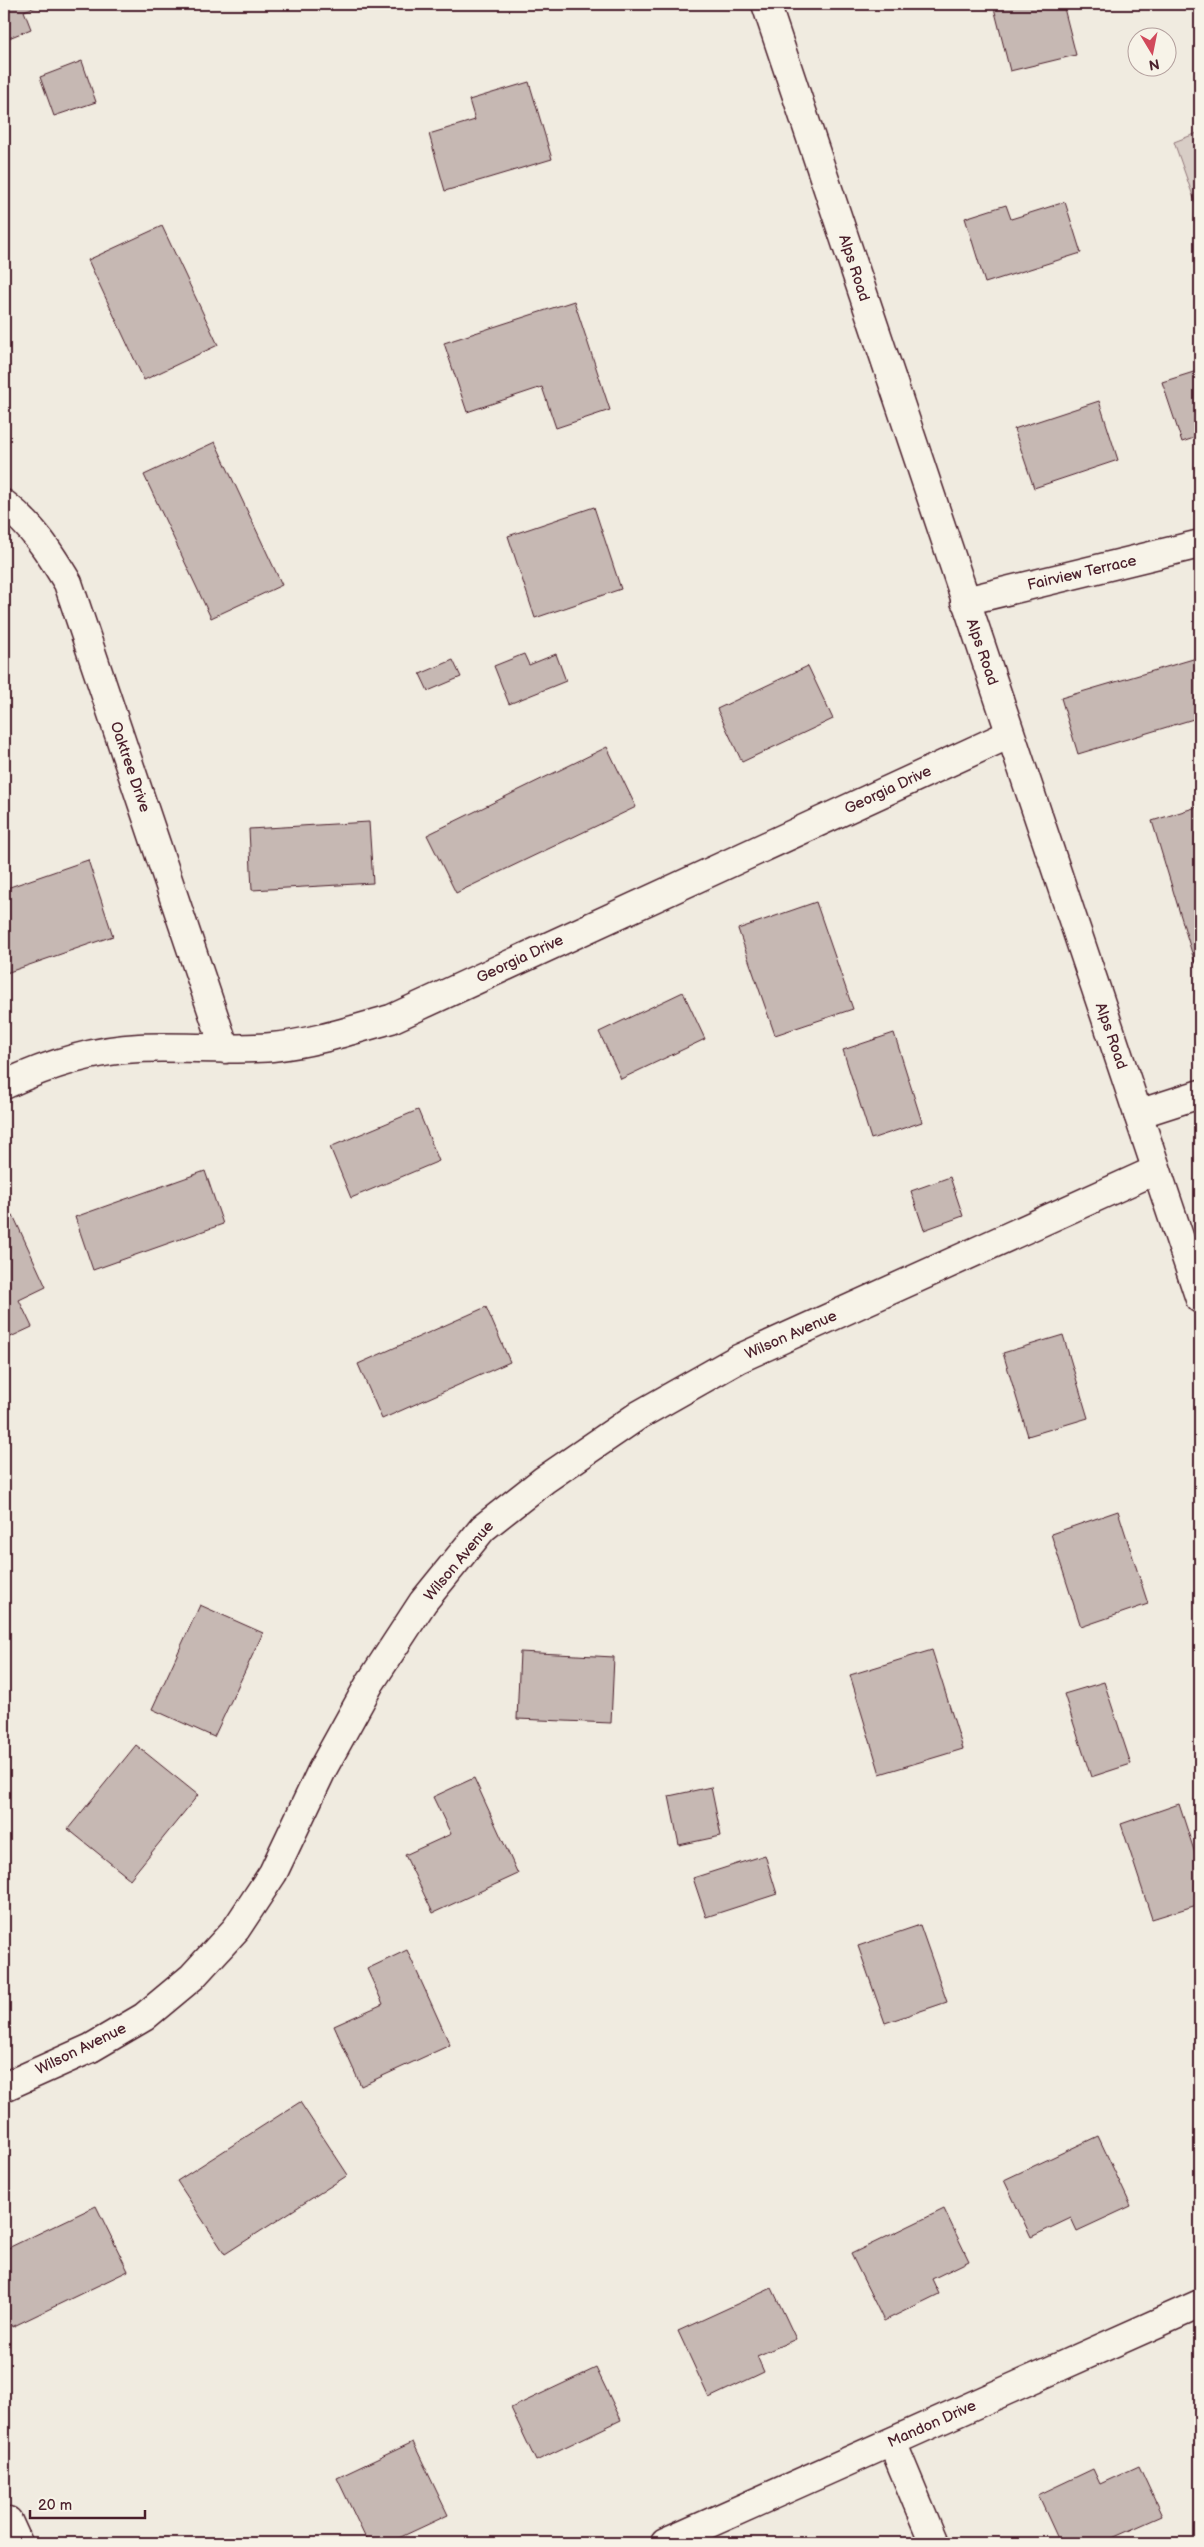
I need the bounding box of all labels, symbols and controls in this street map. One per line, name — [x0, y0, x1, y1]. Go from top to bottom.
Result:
north arrow — [1126, 28, 1176, 78]
text: N — [1148, 55, 1161, 74]
street label: Alps Road — [834, 232, 874, 304]
street label: Fairview Terrace — [1026, 551, 1139, 595]
street label: Alps Road — [962, 616, 1002, 688]
street label: Oaktree Drive — [106, 719, 154, 815]
street label: Georgia Drive — [841, 762, 935, 818]
street label: Georgia Drive — [473, 931, 567, 987]
street label: Alps Road — [1091, 1000, 1131, 1072]
street label: Wilson Avenue — [742, 1306, 840, 1364]
street label: Wilson Avenue — [420, 1517, 498, 1605]
street label: Wilson Avenue — [33, 2019, 130, 2079]
street label: Mandon Drive — [885, 2396, 979, 2452]
scale bar — [30, 2487, 145, 2519]
text: 20 m — [38, 2496, 72, 2515]

